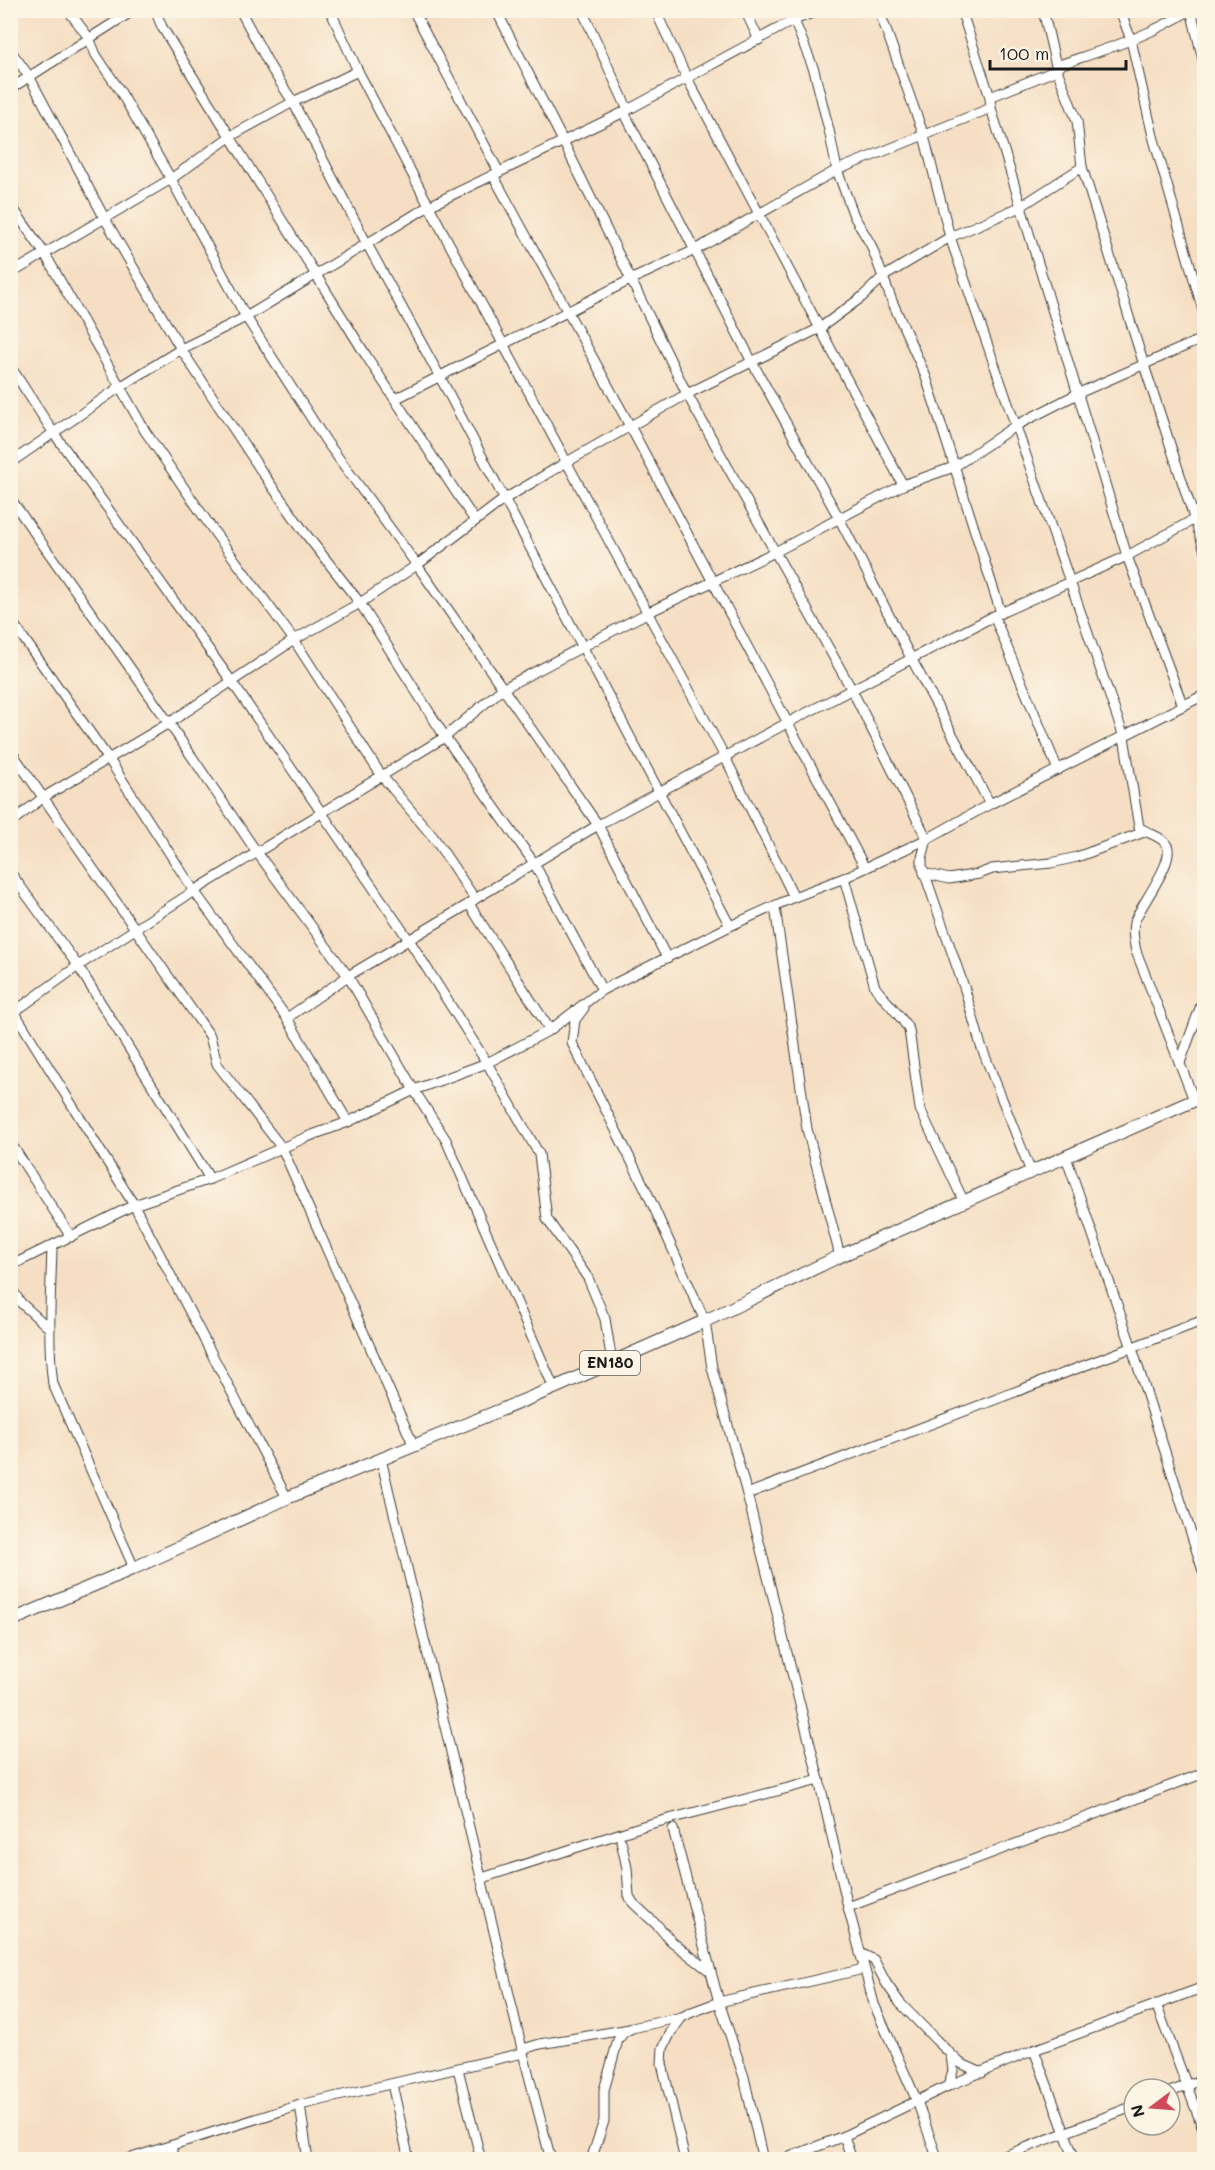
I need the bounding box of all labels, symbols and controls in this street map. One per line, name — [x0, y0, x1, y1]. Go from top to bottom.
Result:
scale bar — [990, 33, 1126, 71]
text: 100 m — [999, 41, 1049, 65]
road number: EN180 — [580, 1351, 640, 1375]
north arrow — [1122, 2077, 1182, 2137]
text: N — [1125, 2103, 1149, 2120]

